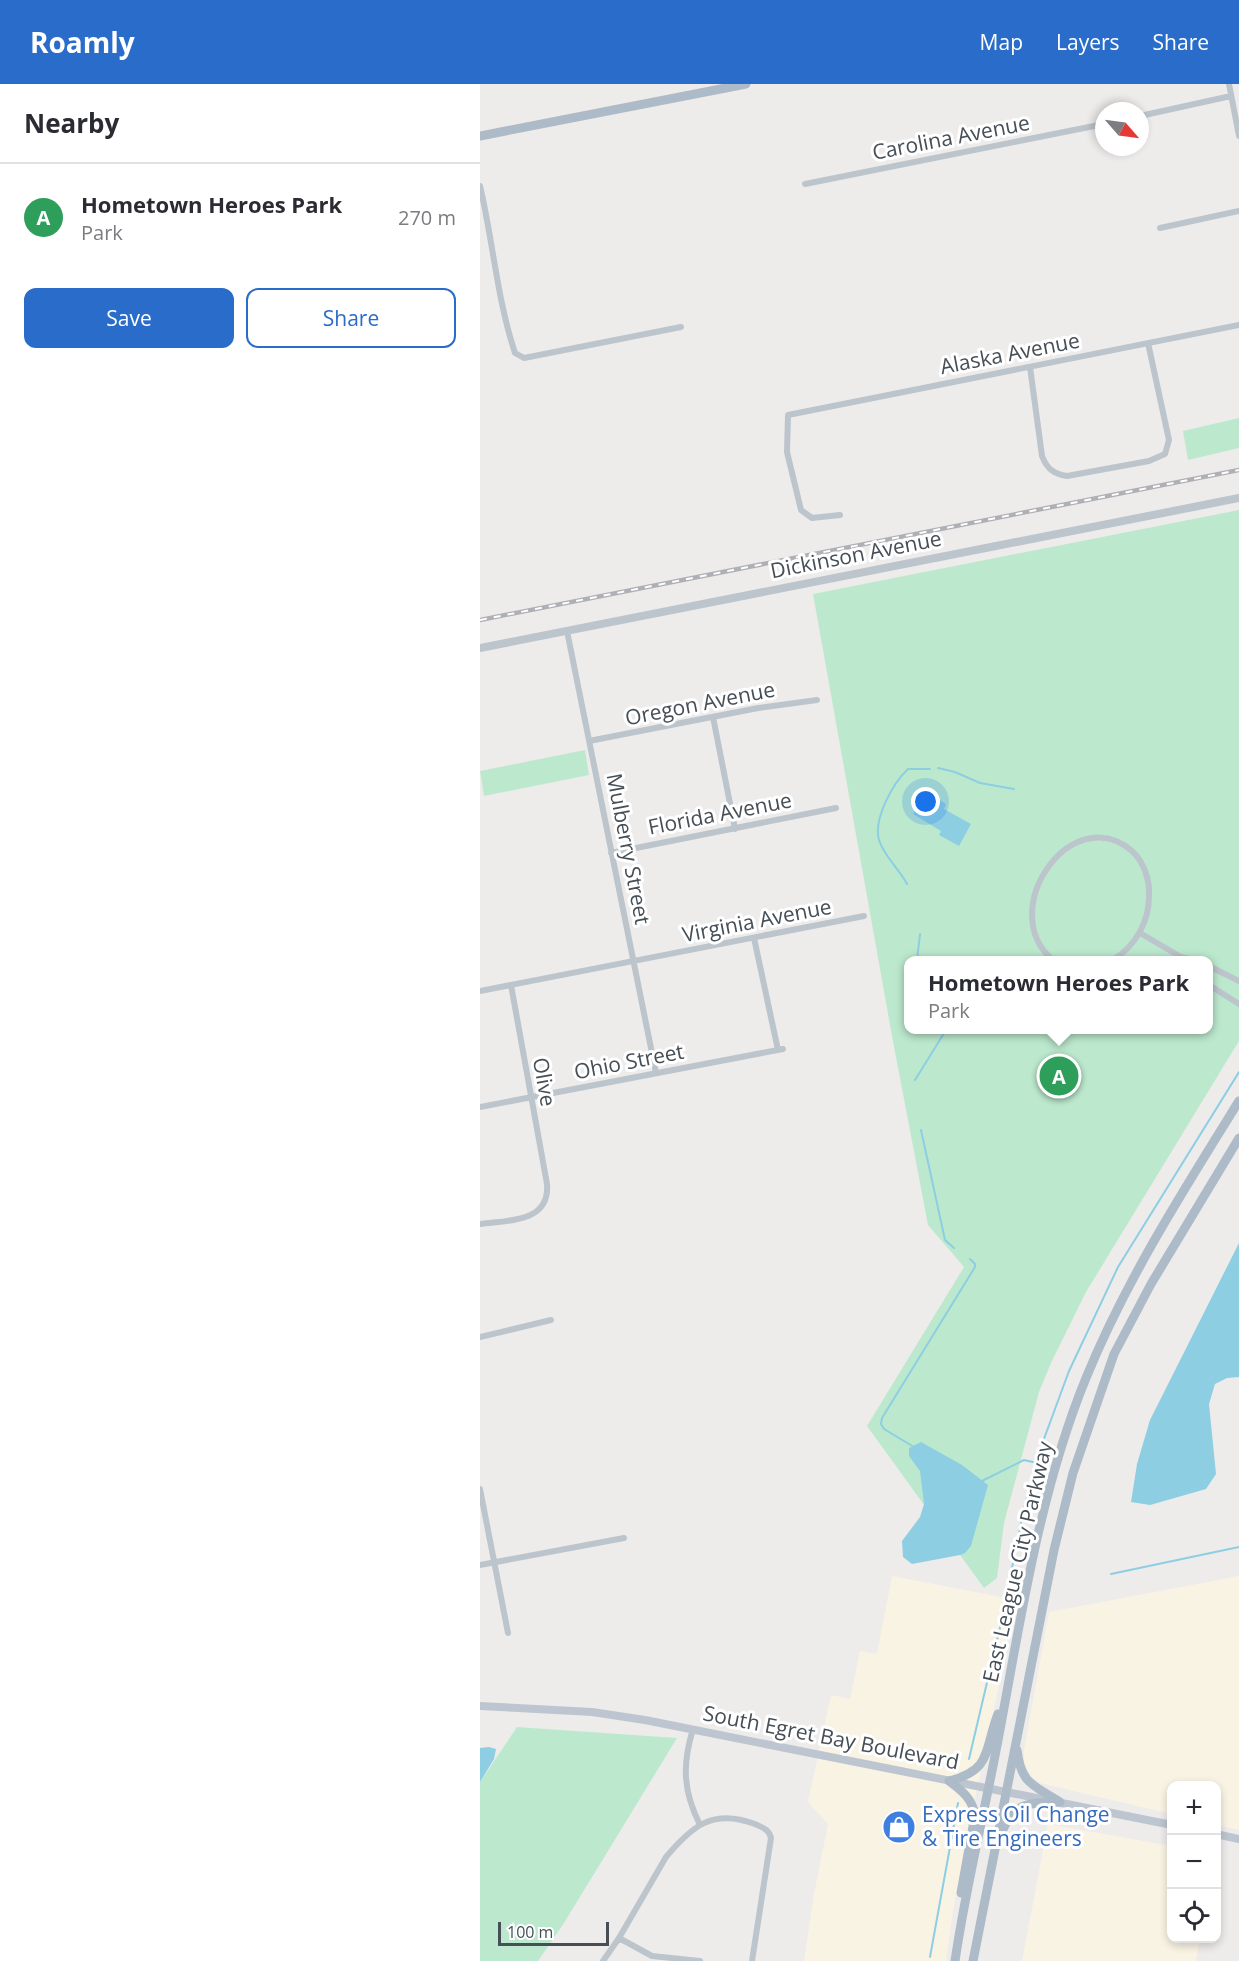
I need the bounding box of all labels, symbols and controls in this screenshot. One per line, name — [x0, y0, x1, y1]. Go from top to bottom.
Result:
text: Roamly — [30, 23, 135, 61]
text: Map — [980, 28, 1023, 56]
text: Layers — [1056, 28, 1120, 56]
text: Share — [1153, 28, 1209, 56]
north arrow — [1095, 102, 1149, 156]
text: Nearby — [24, 105, 119, 141]
street label: Carolina Avenue — [870, 108, 1032, 166]
text: Hometown Heroes Park — [81, 189, 342, 219]
text: A — [37, 204, 50, 231]
text: 270 m — [398, 204, 456, 231]
text: Park — [81, 219, 123, 246]
button: Save — [24, 288, 234, 348]
button: Share — [246, 288, 456, 348]
street label: Alaska Avenue — [938, 326, 1082, 380]
street label: Dickinson Avenue — [768, 524, 944, 584]
street label: Oregon Avenue — [622, 675, 777, 731]
street label: Mulberry Street — [601, 771, 657, 927]
street label: Florida Avenue — [646, 785, 794, 841]
your location — [911, 787, 940, 816]
street label: Virginia Avenue — [680, 892, 834, 948]
popup — [904, 956, 1213, 1034]
text: Hometown Heroes Park — [928, 967, 1189, 997]
text: Park — [928, 997, 970, 1024]
street label: Ohio Street — [572, 1037, 686, 1085]
pin: A — [1040, 1054, 1078, 1098]
street label: Olive — [527, 1055, 563, 1108]
street label: East League City Parkway — [976, 1438, 1059, 1685]
street label: South Egret Bay Boulevard — [701, 1698, 962, 1776]
map controls — [1167, 1781, 1221, 1943]
button: + — [1167, 1781, 1221, 1835]
place label: Express Oil Change & Tire Engineers — [922, 1800, 1110, 1852]
shop icon: Express Oil Change & Tire Engineers — [881, 1809, 917, 1845]
button: − — [1167, 1835, 1221, 1889]
button: locate — [1167, 1889, 1221, 1943]
scale bar — [498, 1919, 609, 1946]
text: 100 m — [507, 1921, 553, 1943]

